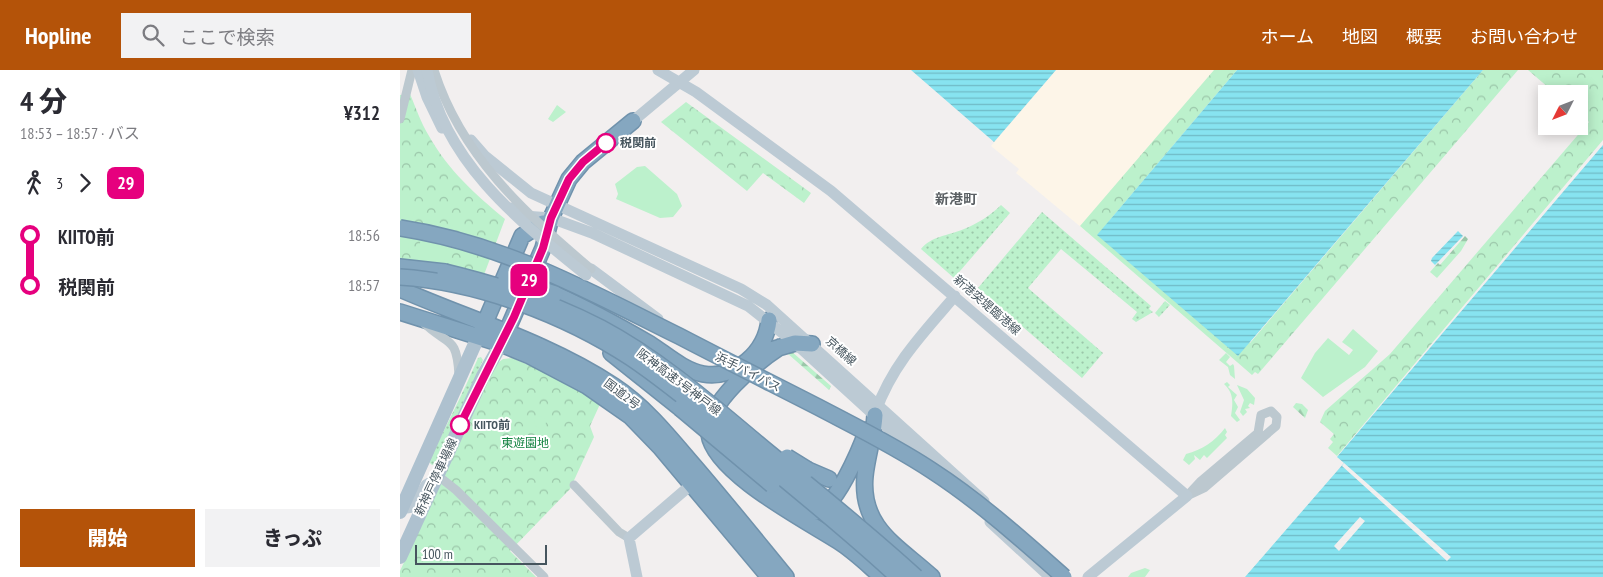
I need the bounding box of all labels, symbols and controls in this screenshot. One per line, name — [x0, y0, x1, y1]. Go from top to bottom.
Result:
search box — [121, 13, 471, 58]
text: Hopline — [25, 20, 91, 51]
icon: search — [139, 21, 167, 49]
text: ここで検索 — [179, 25, 275, 49]
text: ホーム — [1261, 25, 1314, 48]
text: 地図 — [1342, 25, 1378, 48]
text: 概要 — [1406, 25, 1442, 48]
text: お問い合わせ — [1470, 25, 1578, 48]
text: 4 分 — [20, 82, 67, 119]
north arrow — [1538, 85, 1588, 135]
map controls — [1538, 85, 1588, 135]
text: ¥312 — [344, 101, 380, 125]
text: 18:53 – 18:57 · バス — [20, 123, 140, 143]
marker: 税関前 — [596, 133, 616, 153]
place label: 税関前 — [620, 135, 656, 150]
icon: walk — [20, 169, 48, 197]
icon: forward — [71, 169, 99, 197]
text: 29 — [117, 171, 134, 194]
text: 3 — [56, 173, 63, 193]
district label: 新港町 — [935, 190, 977, 208]
text: KIITO前 — [58, 225, 115, 249]
text: 18:56 — [348, 225, 380, 245]
line badge: 29 — [506, 264, 552, 296]
text: 29 — [520, 268, 538, 291]
street label: 新港突堤臨港線 — [951, 271, 1024, 338]
text: 税関前 — [58, 275, 115, 299]
text: 18:57 — [348, 275, 380, 295]
street label: 京橋線 — [823, 333, 860, 368]
street label: 阪神高速3号神戸線 — [634, 345, 724, 418]
street label: 浜手バイパス — [713, 349, 784, 395]
street label: 国道2号 — [601, 375, 643, 412]
marker: KIITO前 — [450, 415, 470, 435]
place label: KIITO前 — [474, 417, 510, 432]
park label: 東遊園地 — [501, 435, 549, 450]
street label: 新神戸停車場線 — [411, 436, 460, 518]
button: 開始 — [20, 509, 195, 567]
button: きっぷ — [205, 509, 380, 567]
scale bar — [415, 542, 548, 565]
text: 100 m — [422, 545, 453, 563]

